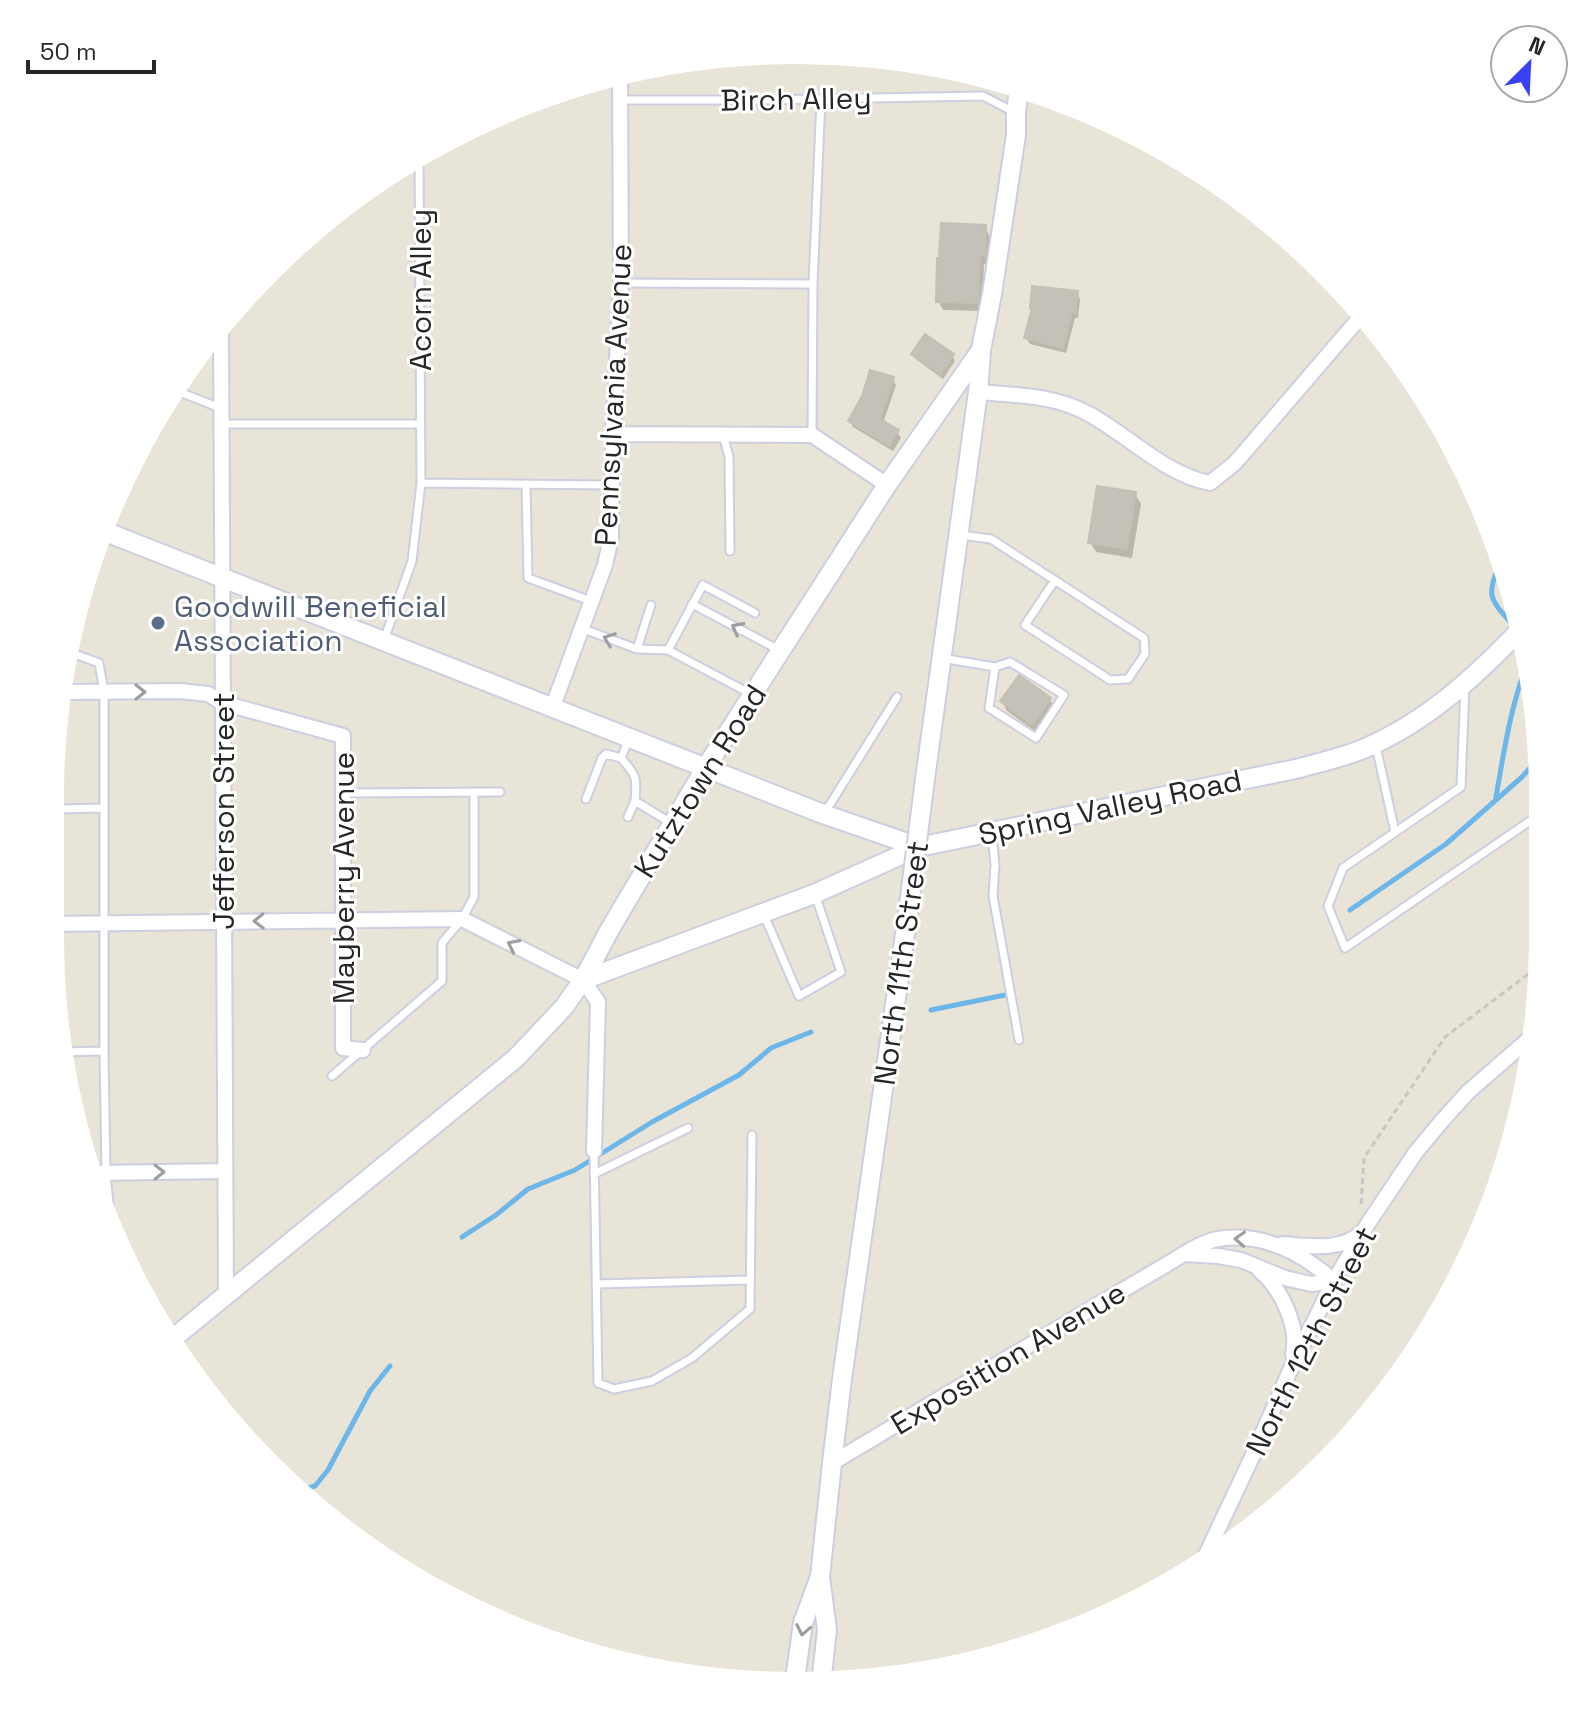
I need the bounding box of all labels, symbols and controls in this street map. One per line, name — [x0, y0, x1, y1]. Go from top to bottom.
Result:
scale bar — [28, 24, 154, 74]
north arrow — [1489, 24, 1569, 104]
text: N — [1525, 30, 1550, 62]
text: 50 m — [40, 36, 97, 67]
street label: Birch Alley — [720, 78, 872, 120]
street label: Acorn Alley — [401, 209, 440, 371]
street label: Pennsylvania Avenue — [586, 243, 640, 547]
place label: Goodwill Beneficial Association — [174, 587, 447, 660]
marker: Goodwill Beneficial Association — [149, 614, 167, 632]
one-way arrow — [730, 622, 745, 637]
one-way arrow — [603, 632, 617, 648]
street label: Kutztown Road — [625, 677, 775, 885]
one-way arrow — [134, 683, 147, 701]
street label: Jefferson Street — [204, 692, 243, 930]
street label: Mayberry Avenue — [324, 752, 363, 1004]
street label: Spring Valley Road — [975, 760, 1245, 854]
street label: North 11th Street — [865, 838, 937, 1088]
one-way arrow — [252, 912, 265, 930]
one-way arrow — [507, 939, 522, 954]
one-way arrow — [153, 1163, 166, 1181]
street label: North 12th Street — [1236, 1220, 1386, 1462]
one-way arrow — [1233, 1231, 1246, 1248]
street label: Exposition Avenue — [884, 1273, 1132, 1443]
one-way arrow — [795, 1623, 812, 1636]

